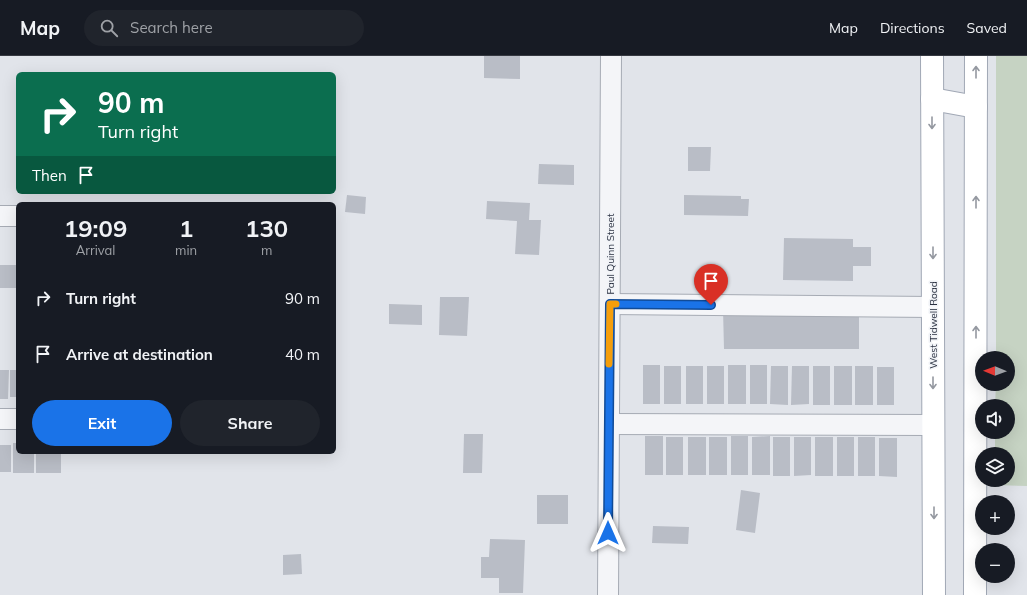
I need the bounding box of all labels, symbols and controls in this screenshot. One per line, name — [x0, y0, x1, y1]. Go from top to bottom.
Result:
search box — [84, 10, 364, 46]
text: Map — [20, 16, 60, 40]
icon: search — [98, 17, 120, 39]
text: Search here — [130, 18, 213, 37]
text: Map — [829, 19, 858, 37]
text: Directions — [880, 19, 945, 37]
text: Saved — [967, 19, 1007, 37]
one-way arrow — [972, 66, 980, 79]
text: 90 m — [98, 85, 164, 120]
icon: right — [32, 88, 84, 140]
one-way arrow — [928, 116, 936, 129]
text: Turn right — [98, 120, 178, 143]
icon: arrive — [75, 164, 97, 186]
text: Then — [32, 166, 67, 185]
one-way arrow — [972, 196, 980, 209]
text: 19:09 — [64, 213, 127, 243]
text: 1 — [179, 213, 193, 243]
text: 130 — [245, 213, 288, 243]
street label: Paul Quinn Street — [604, 213, 617, 294]
text: Arrival — [76, 242, 115, 258]
text: min — [175, 242, 197, 258]
text: m — [261, 242, 272, 258]
one-way arrow — [929, 246, 937, 259]
pin — [694, 264, 728, 305]
icon: arrive — [700, 270, 722, 292]
street label: West Tidwell Road — [927, 281, 940, 369]
icon: right — [32, 287, 54, 309]
text: Turn right — [66, 289, 136, 308]
text: 90 m — [285, 289, 320, 308]
one-way arrow — [972, 326, 980, 339]
icon: arrive — [32, 343, 54, 365]
text: Arrive at destination — [66, 345, 213, 364]
text: 40 m — [285, 345, 320, 364]
north arrow — [975, 351, 1015, 391]
map controls — [975, 351, 1015, 583]
one-way arrow — [929, 376, 937, 389]
button: sound — [975, 399, 1015, 439]
button: Exit — [32, 400, 172, 446]
button: Share — [180, 400, 320, 446]
button: layers — [975, 447, 1015, 487]
button: + — [975, 495, 1015, 535]
one-way arrow — [930, 506, 938, 519]
position arrow — [587, 512, 629, 554]
button: − — [975, 543, 1015, 583]

